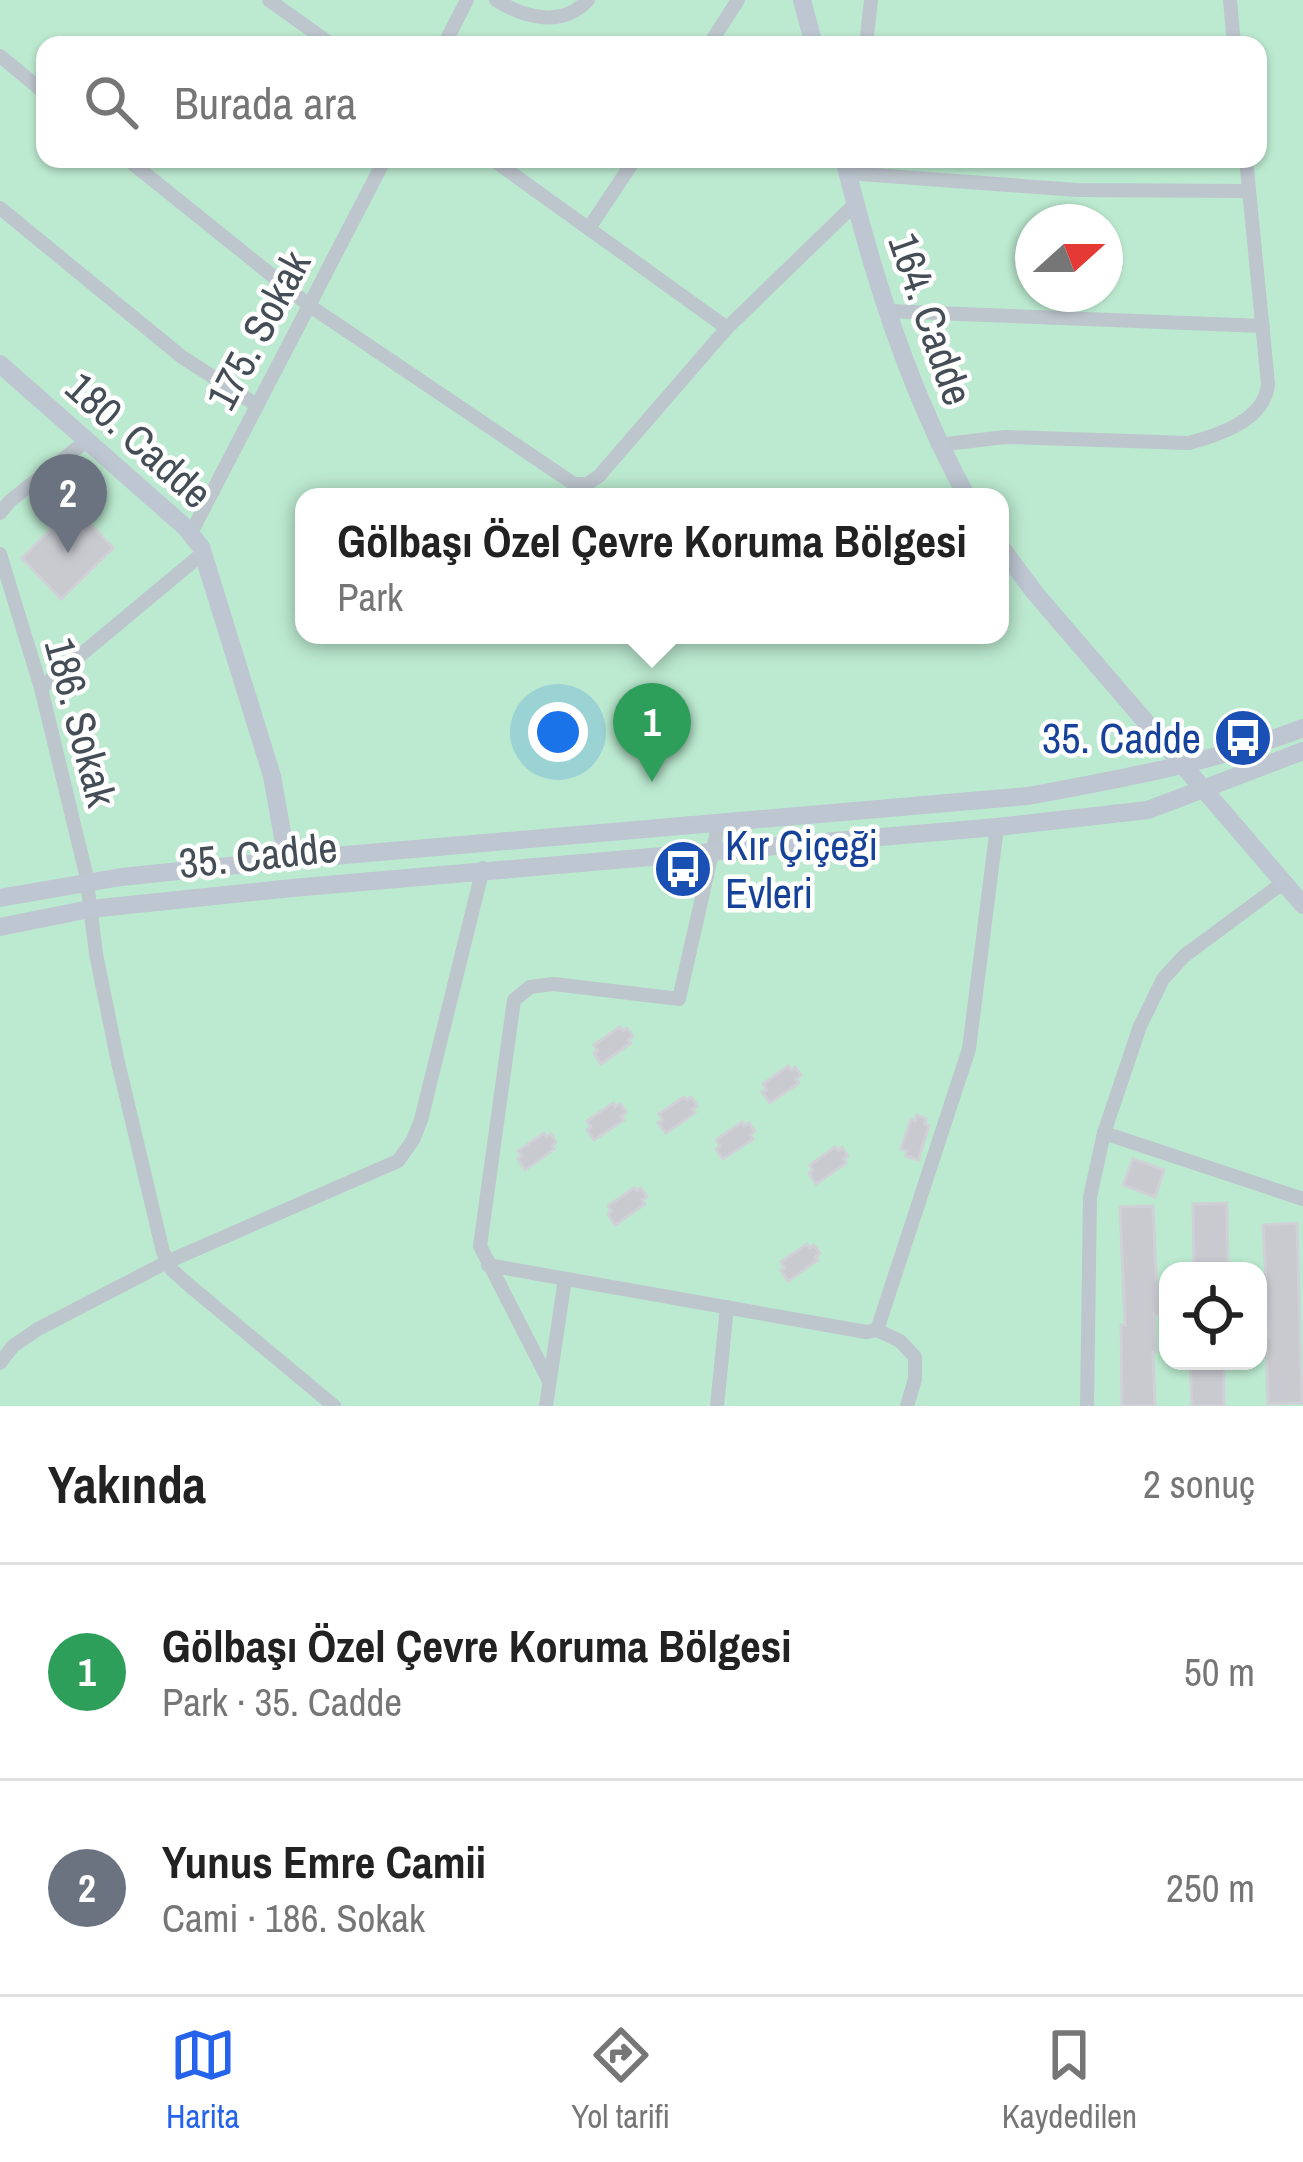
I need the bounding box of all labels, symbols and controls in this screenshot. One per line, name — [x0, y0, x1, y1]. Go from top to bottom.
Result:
search box — [36, 36, 1267, 168]
icon: search — [78, 69, 144, 135]
text: Burada ara — [174, 72, 357, 133]
north arrow — [1015, 204, 1123, 312]
street label: 164. Cadde — [876, 226, 986, 412]
street label: 175. Sokak — [193, 240, 324, 419]
street label: 180. Cadde — [54, 360, 224, 520]
pin: 2 — [29, 454, 107, 553]
popup — [295, 488, 1009, 644]
text: Gölbaşı Özel Çevre Koruma Bölgesi — [337, 510, 967, 571]
text: Park — [337, 571, 403, 623]
street label: 186. Sokak — [32, 632, 131, 813]
pin: 1 — [613, 683, 691, 782]
your location — [528, 702, 588, 762]
bus stop icon: 35. Cadde — [1212, 707, 1274, 769]
place label: 35. Cadde — [1042, 710, 1201, 766]
place label: Kır Çiçeği Evleri — [725, 817, 878, 921]
street label: 35. Cadde — [176, 819, 340, 891]
bus stop icon: Kır Çiçeği Evleri — [652, 838, 714, 900]
map controls — [1159, 1262, 1267, 1370]
button: locate — [1159, 1262, 1267, 1370]
text: Yakında — [48, 1450, 206, 1519]
text: 2 sonuç — [1143, 1458, 1255, 1510]
text: Gölbaşı Özel Çevre Koruma Bölgesi — [162, 1615, 792, 1676]
text: 1 — [78, 1646, 96, 1698]
text: 50 m — [1184, 1646, 1255, 1698]
text: Park · 35. Cadde — [162, 1676, 402, 1728]
text: Yunus Emre Camii — [162, 1831, 486, 1892]
text: 2 — [78, 1862, 96, 1914]
text: 250 m — [1166, 1862, 1255, 1914]
text: Cami · 186. Sokak — [162, 1892, 425, 1944]
tab: Harita — [166, 2022, 240, 2138]
tab: Yol tarifi — [571, 2022, 670, 2138]
tab: Kaydedilen — [1002, 2022, 1137, 2138]

